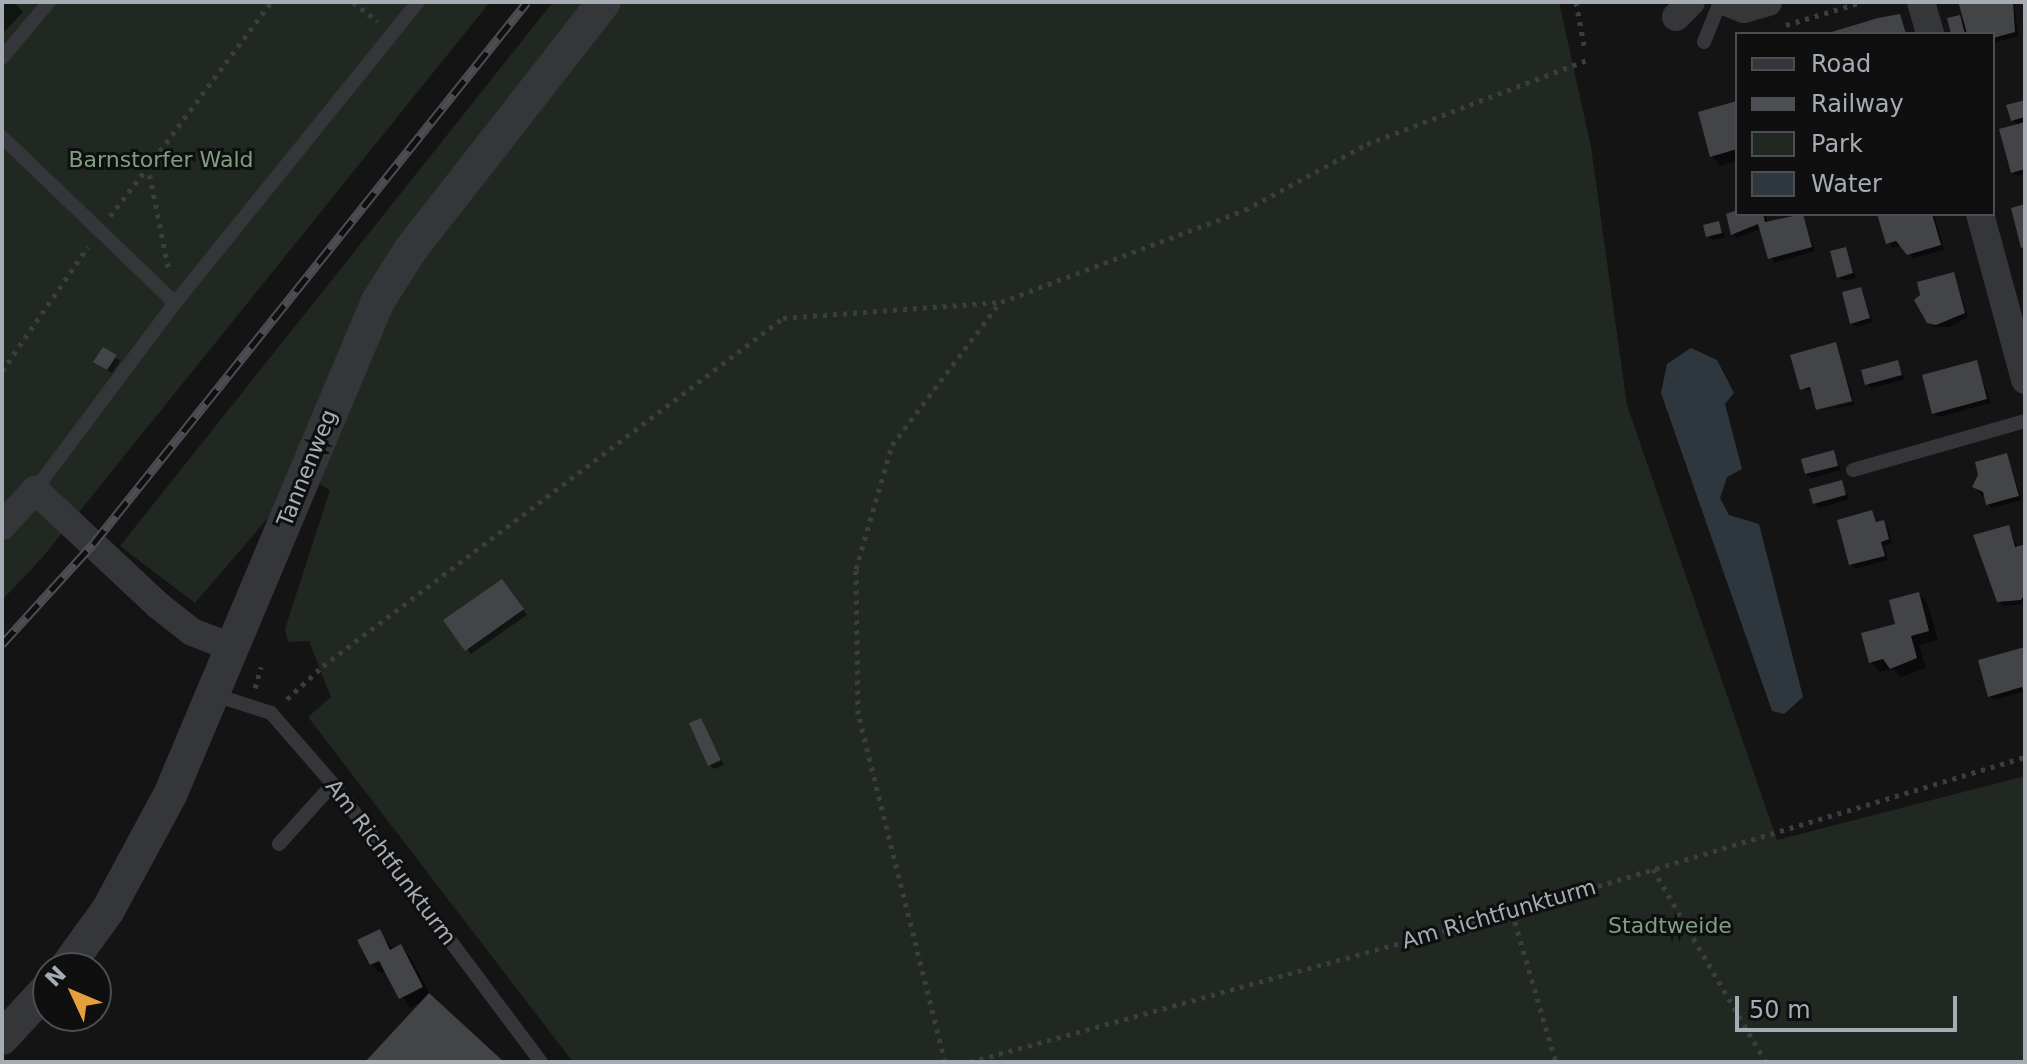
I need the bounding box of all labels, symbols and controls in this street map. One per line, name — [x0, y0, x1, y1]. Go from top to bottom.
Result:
legend — [1735, 32, 1995, 216]
text: Road — [1811, 50, 1871, 78]
text: Railway — [1811, 90, 1904, 118]
text: Park — [1811, 130, 1863, 158]
park label: Barnstorfer Wald — [69, 147, 253, 173]
text: Water — [1811, 170, 1882, 198]
street label: Tannenweg — [272, 406, 342, 530]
street label: Am Richtfunkturm — [320, 774, 462, 950]
street label: Am Richtfunkturm — [1399, 874, 1599, 954]
park label: Stadtweide — [1608, 913, 1732, 939]
north arrow — [32, 952, 112, 1032]
text: N — [40, 961, 71, 992]
scale bar — [1739, 980, 1961, 1030]
text: 50 m — [1749, 996, 1811, 1024]

